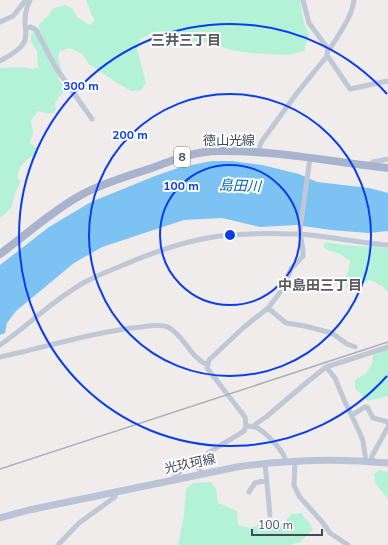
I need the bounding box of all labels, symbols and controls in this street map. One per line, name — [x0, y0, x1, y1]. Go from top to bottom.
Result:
district label: 三井三丁目 — [151, 31, 221, 50]
text: 300 m — [63, 78, 99, 94]
text: 200 m — [112, 127, 148, 143]
street label: 徳山光線 — [203, 132, 255, 150]
road number: 8 — [174, 147, 190, 167]
water label: 島田川 — [219, 176, 263, 196]
text: 100 m — [163, 178, 199, 194]
centre of rings — [223, 228, 237, 242]
district label: 中島田三丁目 — [278, 276, 362, 295]
street label: 光玖珂線 — [163, 450, 217, 478]
scale bar — [252, 511, 322, 537]
text: 100 m — [258, 517, 293, 533]

